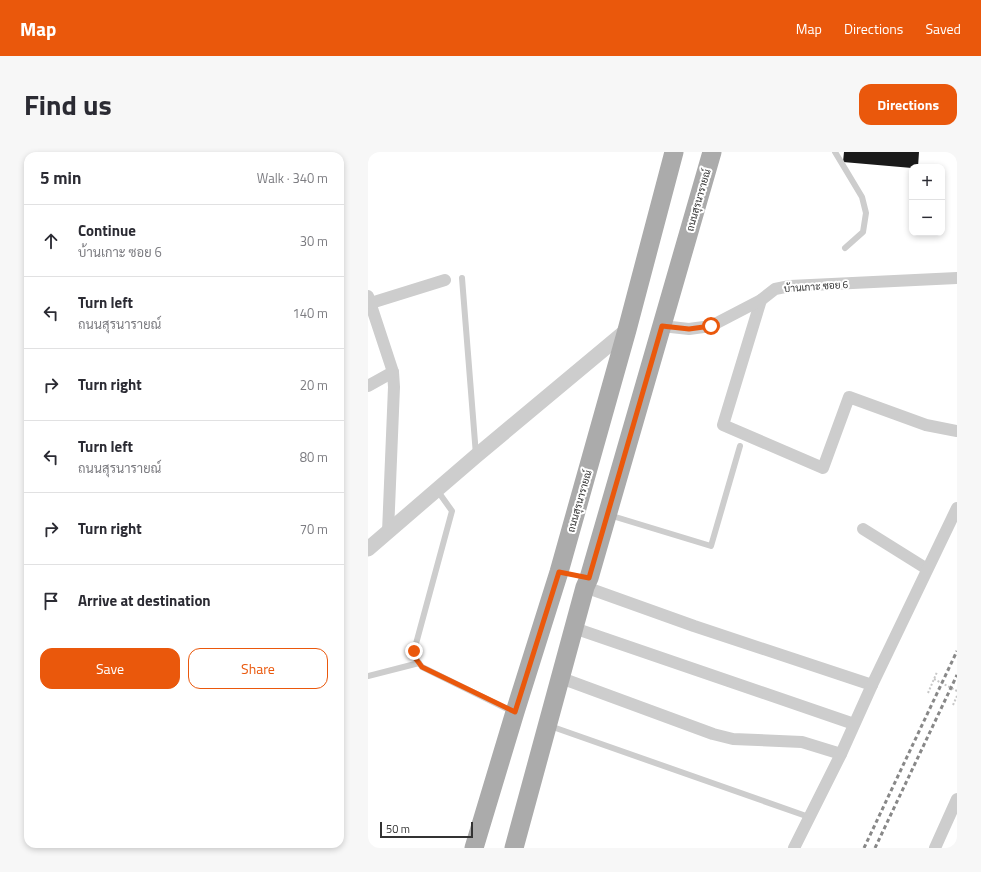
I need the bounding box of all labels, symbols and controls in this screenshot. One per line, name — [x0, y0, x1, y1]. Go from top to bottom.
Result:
text: Map — [20, 14, 56, 43]
text: Map — [796, 18, 822, 39]
text: Directions — [844, 18, 903, 39]
text: Saved — [925, 18, 961, 39]
text: Find us — [24, 83, 112, 126]
button: Directions — [859, 84, 957, 125]
map controls — [909, 164, 945, 236]
button: + — [909, 164, 945, 200]
text: 5 min — [40, 165, 81, 191]
street label: ถนนสุรนารายณ์ — [682, 167, 715, 233]
text: Walk · 340 m — [257, 168, 328, 188]
button: − — [909, 200, 945, 236]
text: Continue — [78, 219, 136, 242]
icon: ahead — [40, 230, 62, 252]
text: 30 m — [300, 231, 328, 251]
text: บ้านเกาะ ซอย 6 — [78, 242, 162, 262]
street label: บ้านเกาะ ซอย 6 — [783, 277, 849, 296]
text: Turn left — [78, 291, 133, 314]
icon: left — [40, 302, 62, 324]
text: 140 m — [292, 303, 328, 323]
text: ถนนสุรนารายณ์ — [78, 314, 161, 334]
route start — [702, 317, 720, 335]
text: Turn right — [78, 373, 142, 396]
icon: right — [40, 374, 62, 396]
text: 20 m — [300, 375, 328, 395]
text: Turn left — [78, 435, 133, 458]
icon: left — [40, 446, 62, 468]
text: 80 m — [300, 447, 328, 467]
text: ถนนสุรนารายณ์ — [78, 458, 161, 478]
street label: ถนนสุรนารายณ์ — [563, 468, 596, 534]
text: Turn right — [78, 517, 142, 540]
icon: right — [40, 518, 62, 540]
text: 70 m — [300, 519, 328, 539]
text: Arrive at destination — [78, 589, 211, 612]
icon: arrive — [40, 590, 62, 612]
route end — [405, 642, 423, 660]
button: Save — [40, 648, 180, 689]
button: Share — [188, 648, 328, 689]
scale bar — [380, 820, 473, 839]
text: 50 m — [386, 821, 410, 837]

